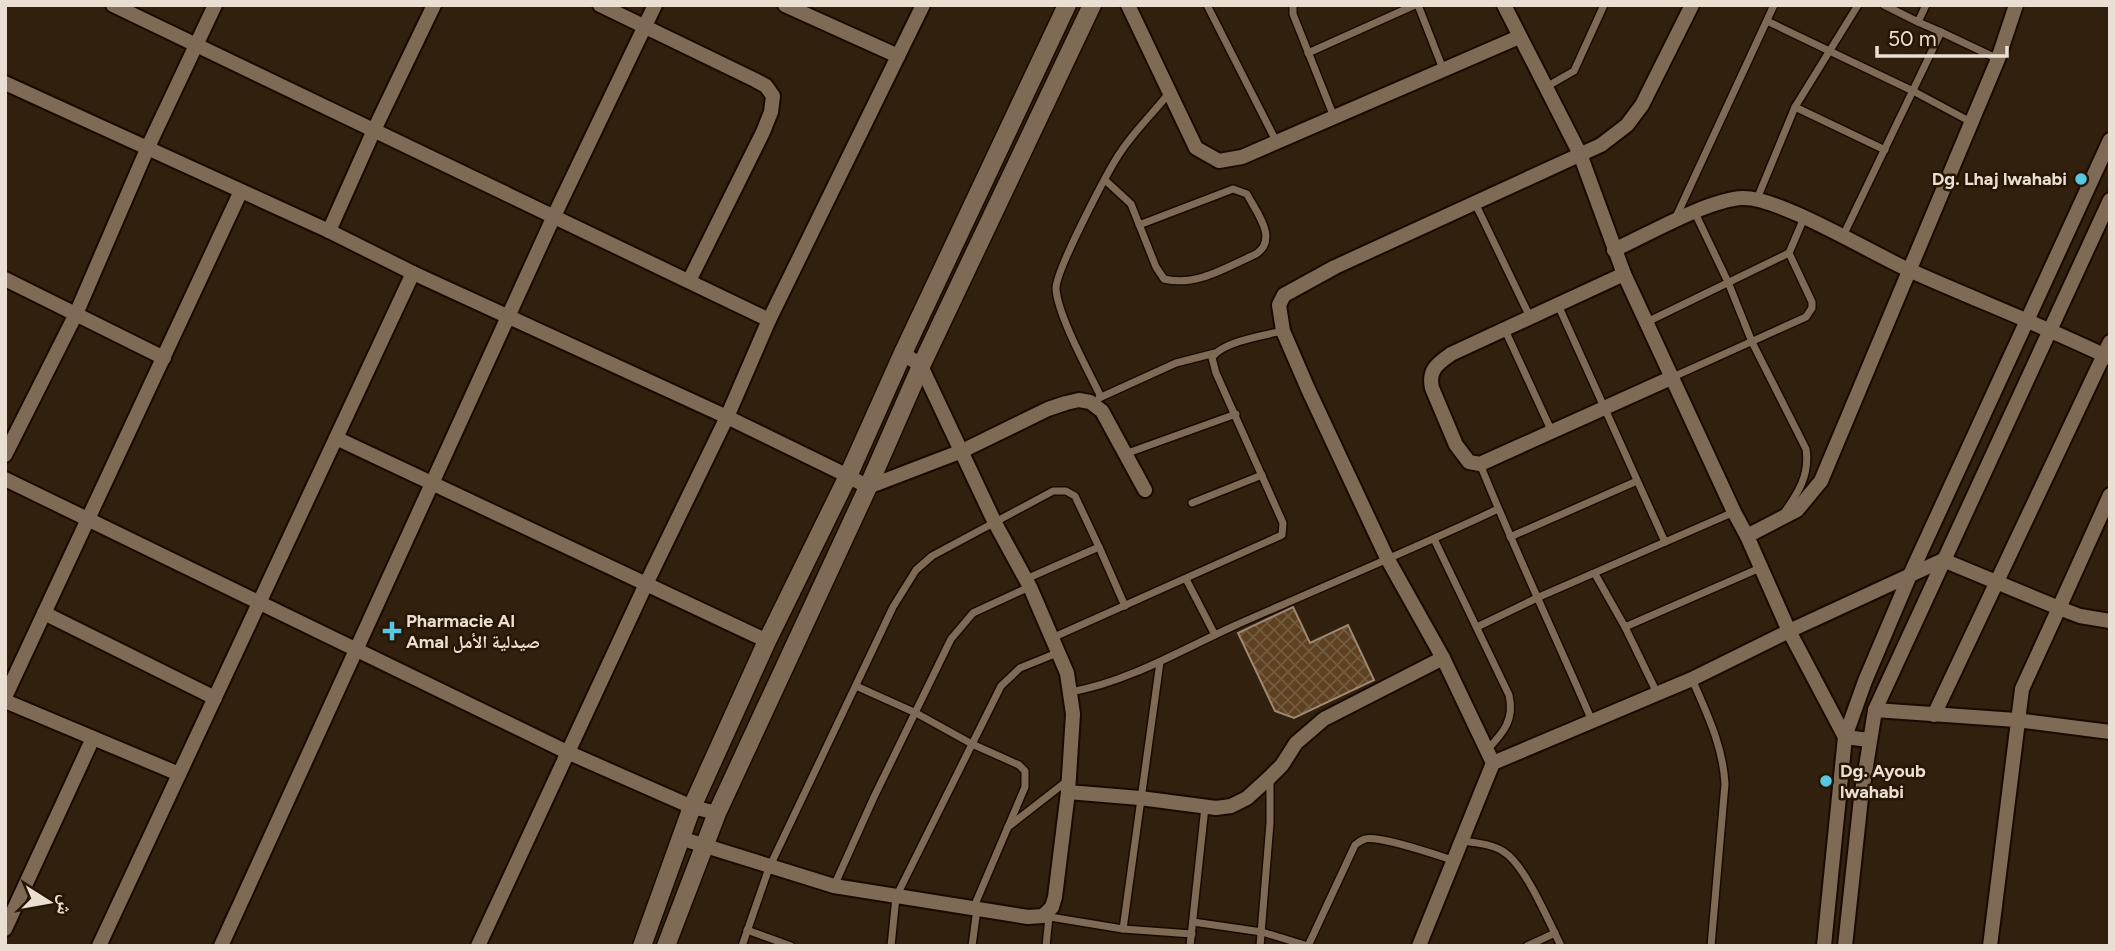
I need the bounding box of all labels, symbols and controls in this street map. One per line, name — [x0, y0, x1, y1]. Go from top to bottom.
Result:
scale bar — [1877, 14, 2007, 58]
text: 50 m — [1888, 26, 1937, 51]
place label: Dg. Lhaj lwahabi — [1932, 168, 2067, 190]
marker: Dg. Lhaj lwahabi — [2073, 171, 2089, 187]
place label: Pharmacie Al Amal صيدلية الأمل — [406, 610, 540, 653]
marker: Pharmacie Al Amal صيدلية الأمل — [384, 623, 400, 639]
place label: Dg. Ayoub lwahabi — [1840, 760, 1926, 803]
marker: Dg. Ayoub lwahabi — [1818, 773, 1834, 789]
north arrow — [14, 867, 84, 937]
text: ش — [52, 893, 78, 917]

